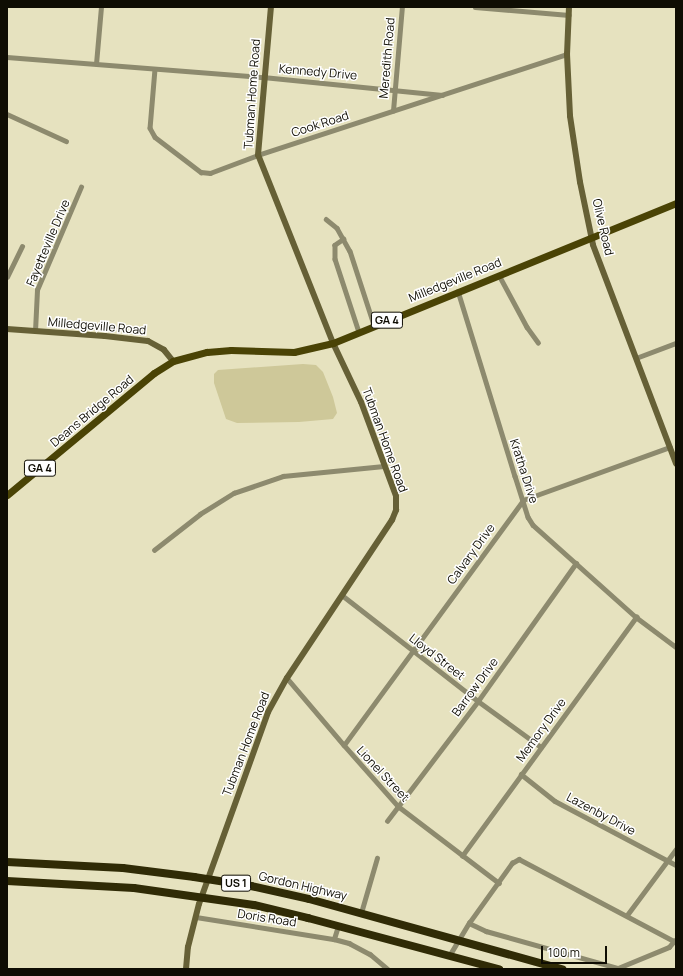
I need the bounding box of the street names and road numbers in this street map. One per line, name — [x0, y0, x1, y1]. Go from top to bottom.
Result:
street label: Meredith Road — [376, 17, 398, 99]
street label: Tubman Home Road — [241, 38, 263, 150]
street label: Kennedy Drive — [278, 61, 358, 83]
street label: Cook Road — [289, 108, 351, 140]
street label: Fayetteville Drive — [23, 197, 73, 289]
street label: Olive Road — [589, 197, 617, 257]
street label: Milledgeville Road — [406, 255, 504, 305]
road number: GA 4 — [370, 311, 404, 329]
street label: Milledgeville Road — [47, 315, 147, 337]
street label: Deans Bridge Road — [48, 372, 136, 450]
street label: Tubman Home Road — [359, 386, 411, 494]
street label: Kratha Drive — [507, 437, 541, 505]
road number: GA 4 — [23, 459, 57, 477]
street label: Calvary Drive — [444, 521, 498, 587]
street label: Lloyd Street — [406, 631, 468, 683]
street label: Barrow Drive — [449, 655, 501, 719]
street label: Tubman Home Road — [219, 690, 273, 798]
street label: Memory Drive — [513, 695, 569, 765]
street label: Lionel Street — [354, 743, 412, 805]
street label: Lazenby Drive — [564, 790, 638, 838]
street label: Gordon Highway — [257, 869, 349, 903]
road number: US 1 — [221, 874, 251, 892]
street label: Doris Road — [237, 906, 297, 930]

